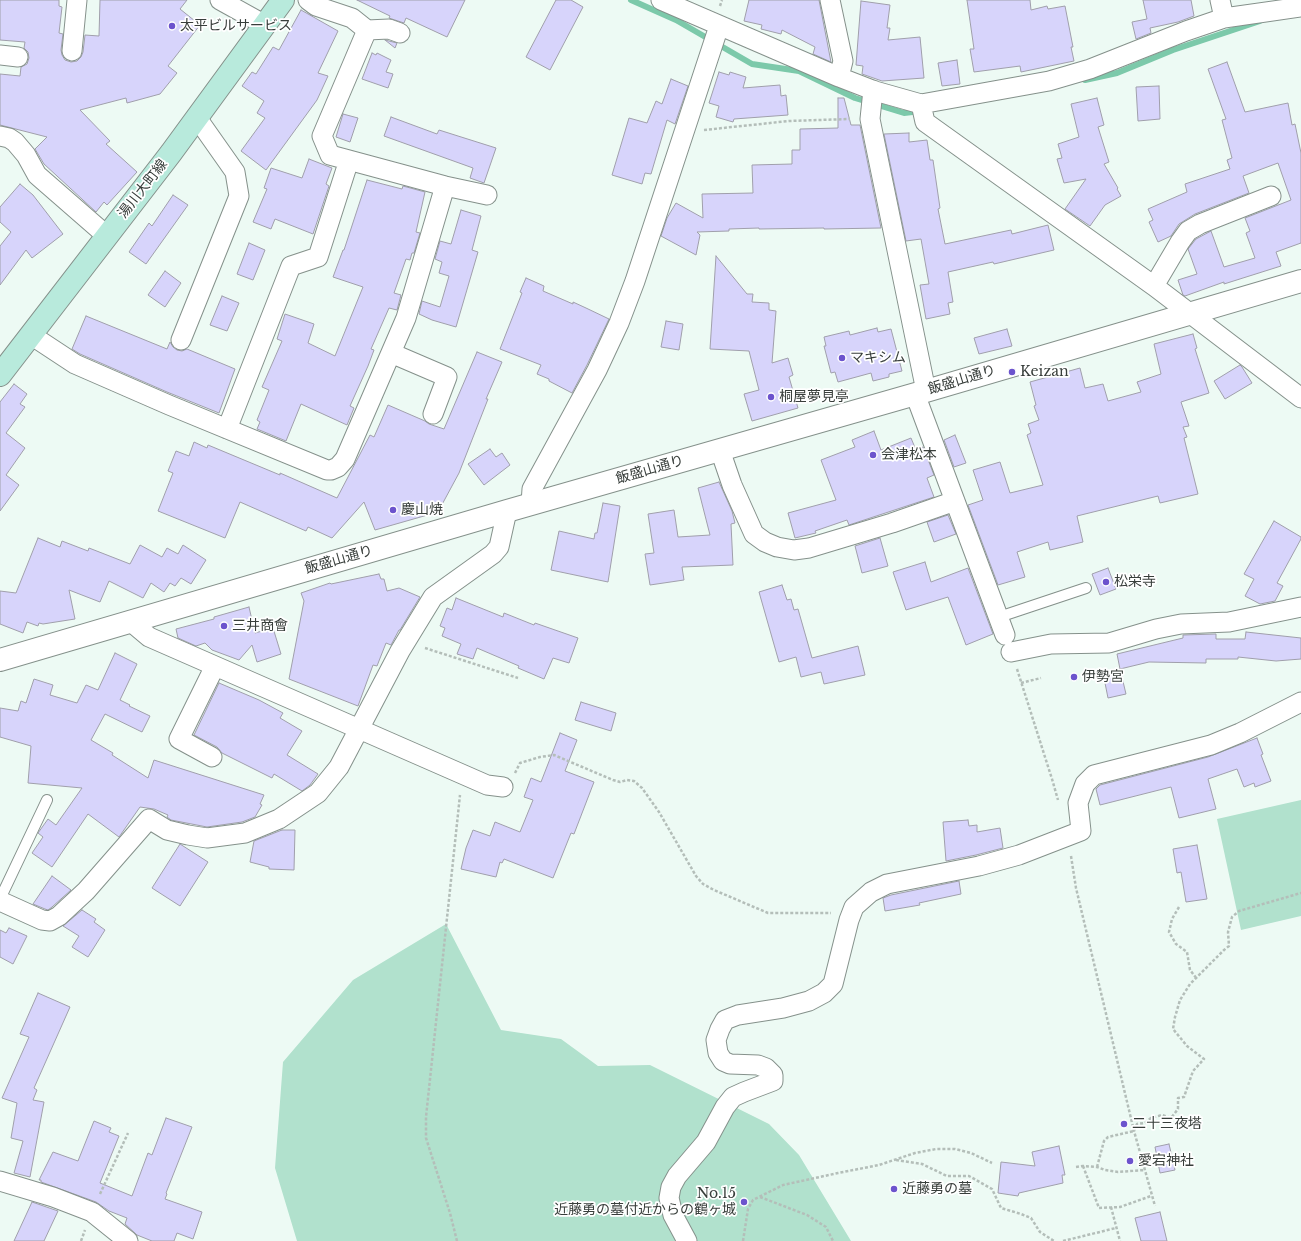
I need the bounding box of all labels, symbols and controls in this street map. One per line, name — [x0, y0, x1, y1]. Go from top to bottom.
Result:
place label: 太平ビルサービス — [180, 18, 292, 34]
marker: 太平ビルサービス — [167, 21, 177, 31]
street label: 湯川大町線 — [115, 156, 171, 222]
place label: マキシム — [850, 350, 906, 366]
marker: マキシム — [837, 353, 847, 363]
street label: 飯盛山通り — [926, 362, 998, 398]
place label: Keizan — [1020, 364, 1069, 380]
marker: Keizan — [1007, 367, 1017, 377]
place label: 桐屋夢見亭 — [779, 389, 849, 405]
marker: 桐屋夢見亭 — [766, 392, 776, 402]
place label: 会津松本 — [881, 447, 937, 463]
marker: 会津松本 — [868, 450, 878, 460]
street label: 飯盛山通り — [614, 452, 686, 488]
place label: 慶山焼 — [401, 502, 443, 518]
marker: 慶山焼 — [388, 505, 398, 515]
street label: 飯盛山通り — [303, 542, 375, 578]
place label: 松栄寺 — [1114, 574, 1156, 590]
marker: 松栄寺 — [1101, 577, 1111, 587]
place label: 三井商會 — [232, 618, 288, 634]
marker: 三井商會 — [219, 621, 229, 631]
place label: 伊勢宮 — [1082, 669, 1124, 685]
marker: 伊勢宮 — [1069, 672, 1079, 682]
place label: 二十三夜塔 — [1132, 1116, 1202, 1132]
marker: 二十三夜塔 — [1119, 1119, 1129, 1129]
place label: 愛宕神社 — [1138, 1153, 1194, 1169]
marker: 愛宕神社 — [1125, 1156, 1135, 1166]
place label: 近藤勇の墓 — [902, 1181, 972, 1197]
marker: 近藤勇の墓 — [889, 1184, 899, 1194]
place label: No.15 近藤勇の墓付近からの鶴ヶ城 — [554, 1186, 736, 1218]
marker: No.15 近藤勇の墓付近からの鶴ヶ城 — [739, 1197, 749, 1207]

